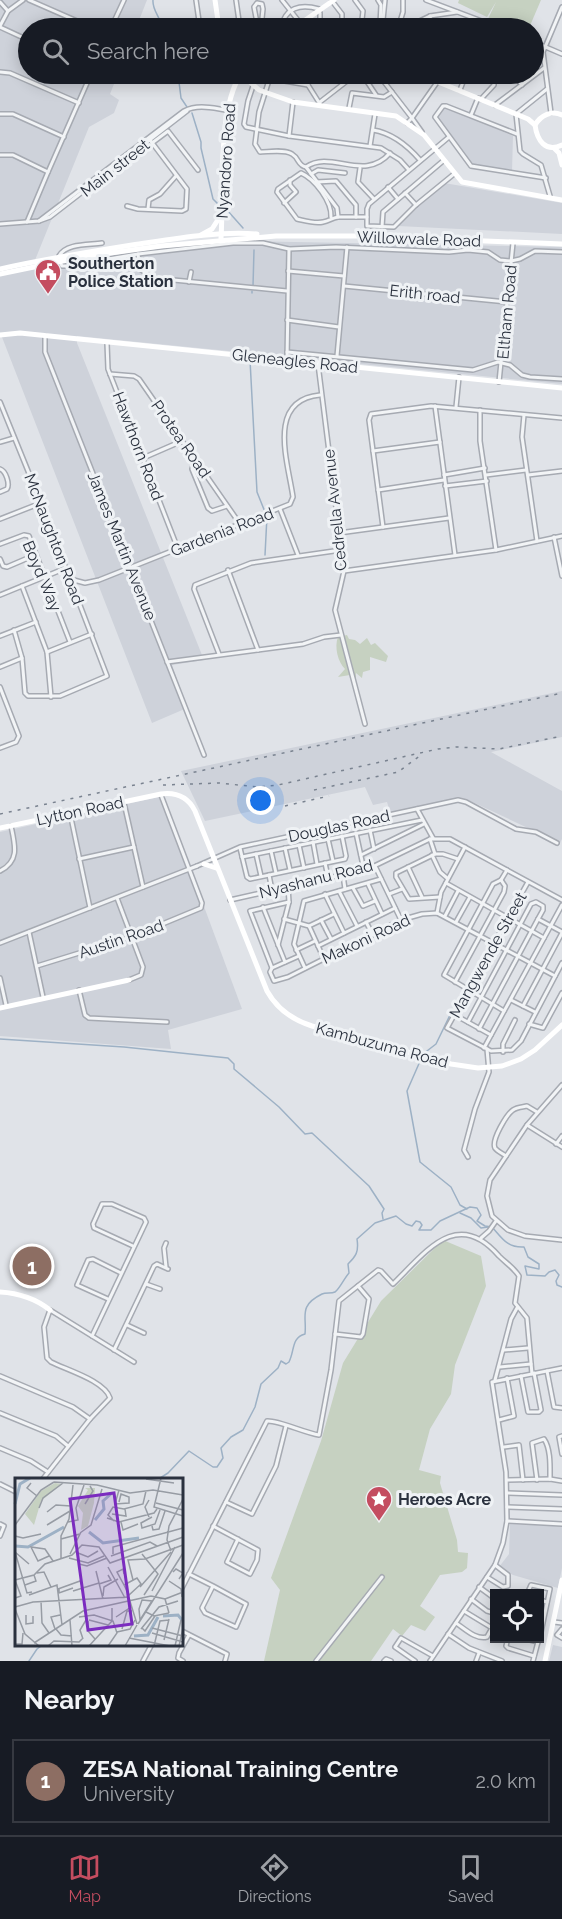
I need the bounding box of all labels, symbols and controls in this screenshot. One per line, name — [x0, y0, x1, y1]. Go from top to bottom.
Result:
search box — [18, 18, 544, 84]
icon: search — [39, 35, 72, 68]
text: Search here — [87, 38, 209, 64]
street label: Nyandoro Road — [212, 103, 240, 219]
street label: Main street — [77, 135, 154, 201]
street label: Willowvale Road — [357, 227, 482, 251]
place label: Southerton Police Station — [68, 254, 173, 291]
public building icon: Southerton Police Station — [33, 257, 63, 295]
street label: Eltham Road — [493, 264, 521, 360]
street label: Erith road — [389, 281, 461, 307]
street label: Gleneagles Road — [231, 345, 359, 377]
street label: Hawthorn Road — [109, 389, 167, 503]
street label: Protea Road — [147, 396, 215, 482]
street label: Cedrella Avenue — [319, 448, 351, 572]
street label: James Martin Avenue — [84, 469, 160, 623]
street label: McNaughton Road — [20, 471, 88, 607]
street label: Gardenia Road — [168, 504, 276, 560]
street label: Boyd Way — [19, 538, 65, 614]
your location — [246, 786, 275, 815]
street label: Lytton Road — [35, 792, 125, 830]
street label: Douglas Road — [286, 806, 392, 846]
street label: Nyashanu Road — [257, 856, 375, 902]
street label: Mangwende Street — [445, 888, 531, 1021]
street label: Makoni Road — [319, 910, 413, 968]
street label: Austin Road — [76, 916, 166, 962]
street label: Kambuzuma Road — [314, 1018, 450, 1072]
pin: 1 — [12, 1244, 51, 1288]
inset map — [15, 1478, 183, 1646]
place icon: Heroes Acre — [364, 1484, 394, 1522]
place label: Heroes Acre — [398, 1490, 492, 1509]
map controls — [490, 1589, 544, 1643]
button: locate — [490, 1589, 544, 1643]
text: Nearby — [24, 1685, 114, 1715]
text: ZESA National Training Centre — [83, 1756, 398, 1782]
text: 1 — [41, 1769, 50, 1793]
text: 2.0 km — [475, 1769, 536, 1793]
text: University — [83, 1782, 175, 1806]
tab: Map — [68, 1851, 101, 1906]
tab: Directions — [238, 1851, 312, 1906]
tab: Saved — [448, 1851, 494, 1906]

